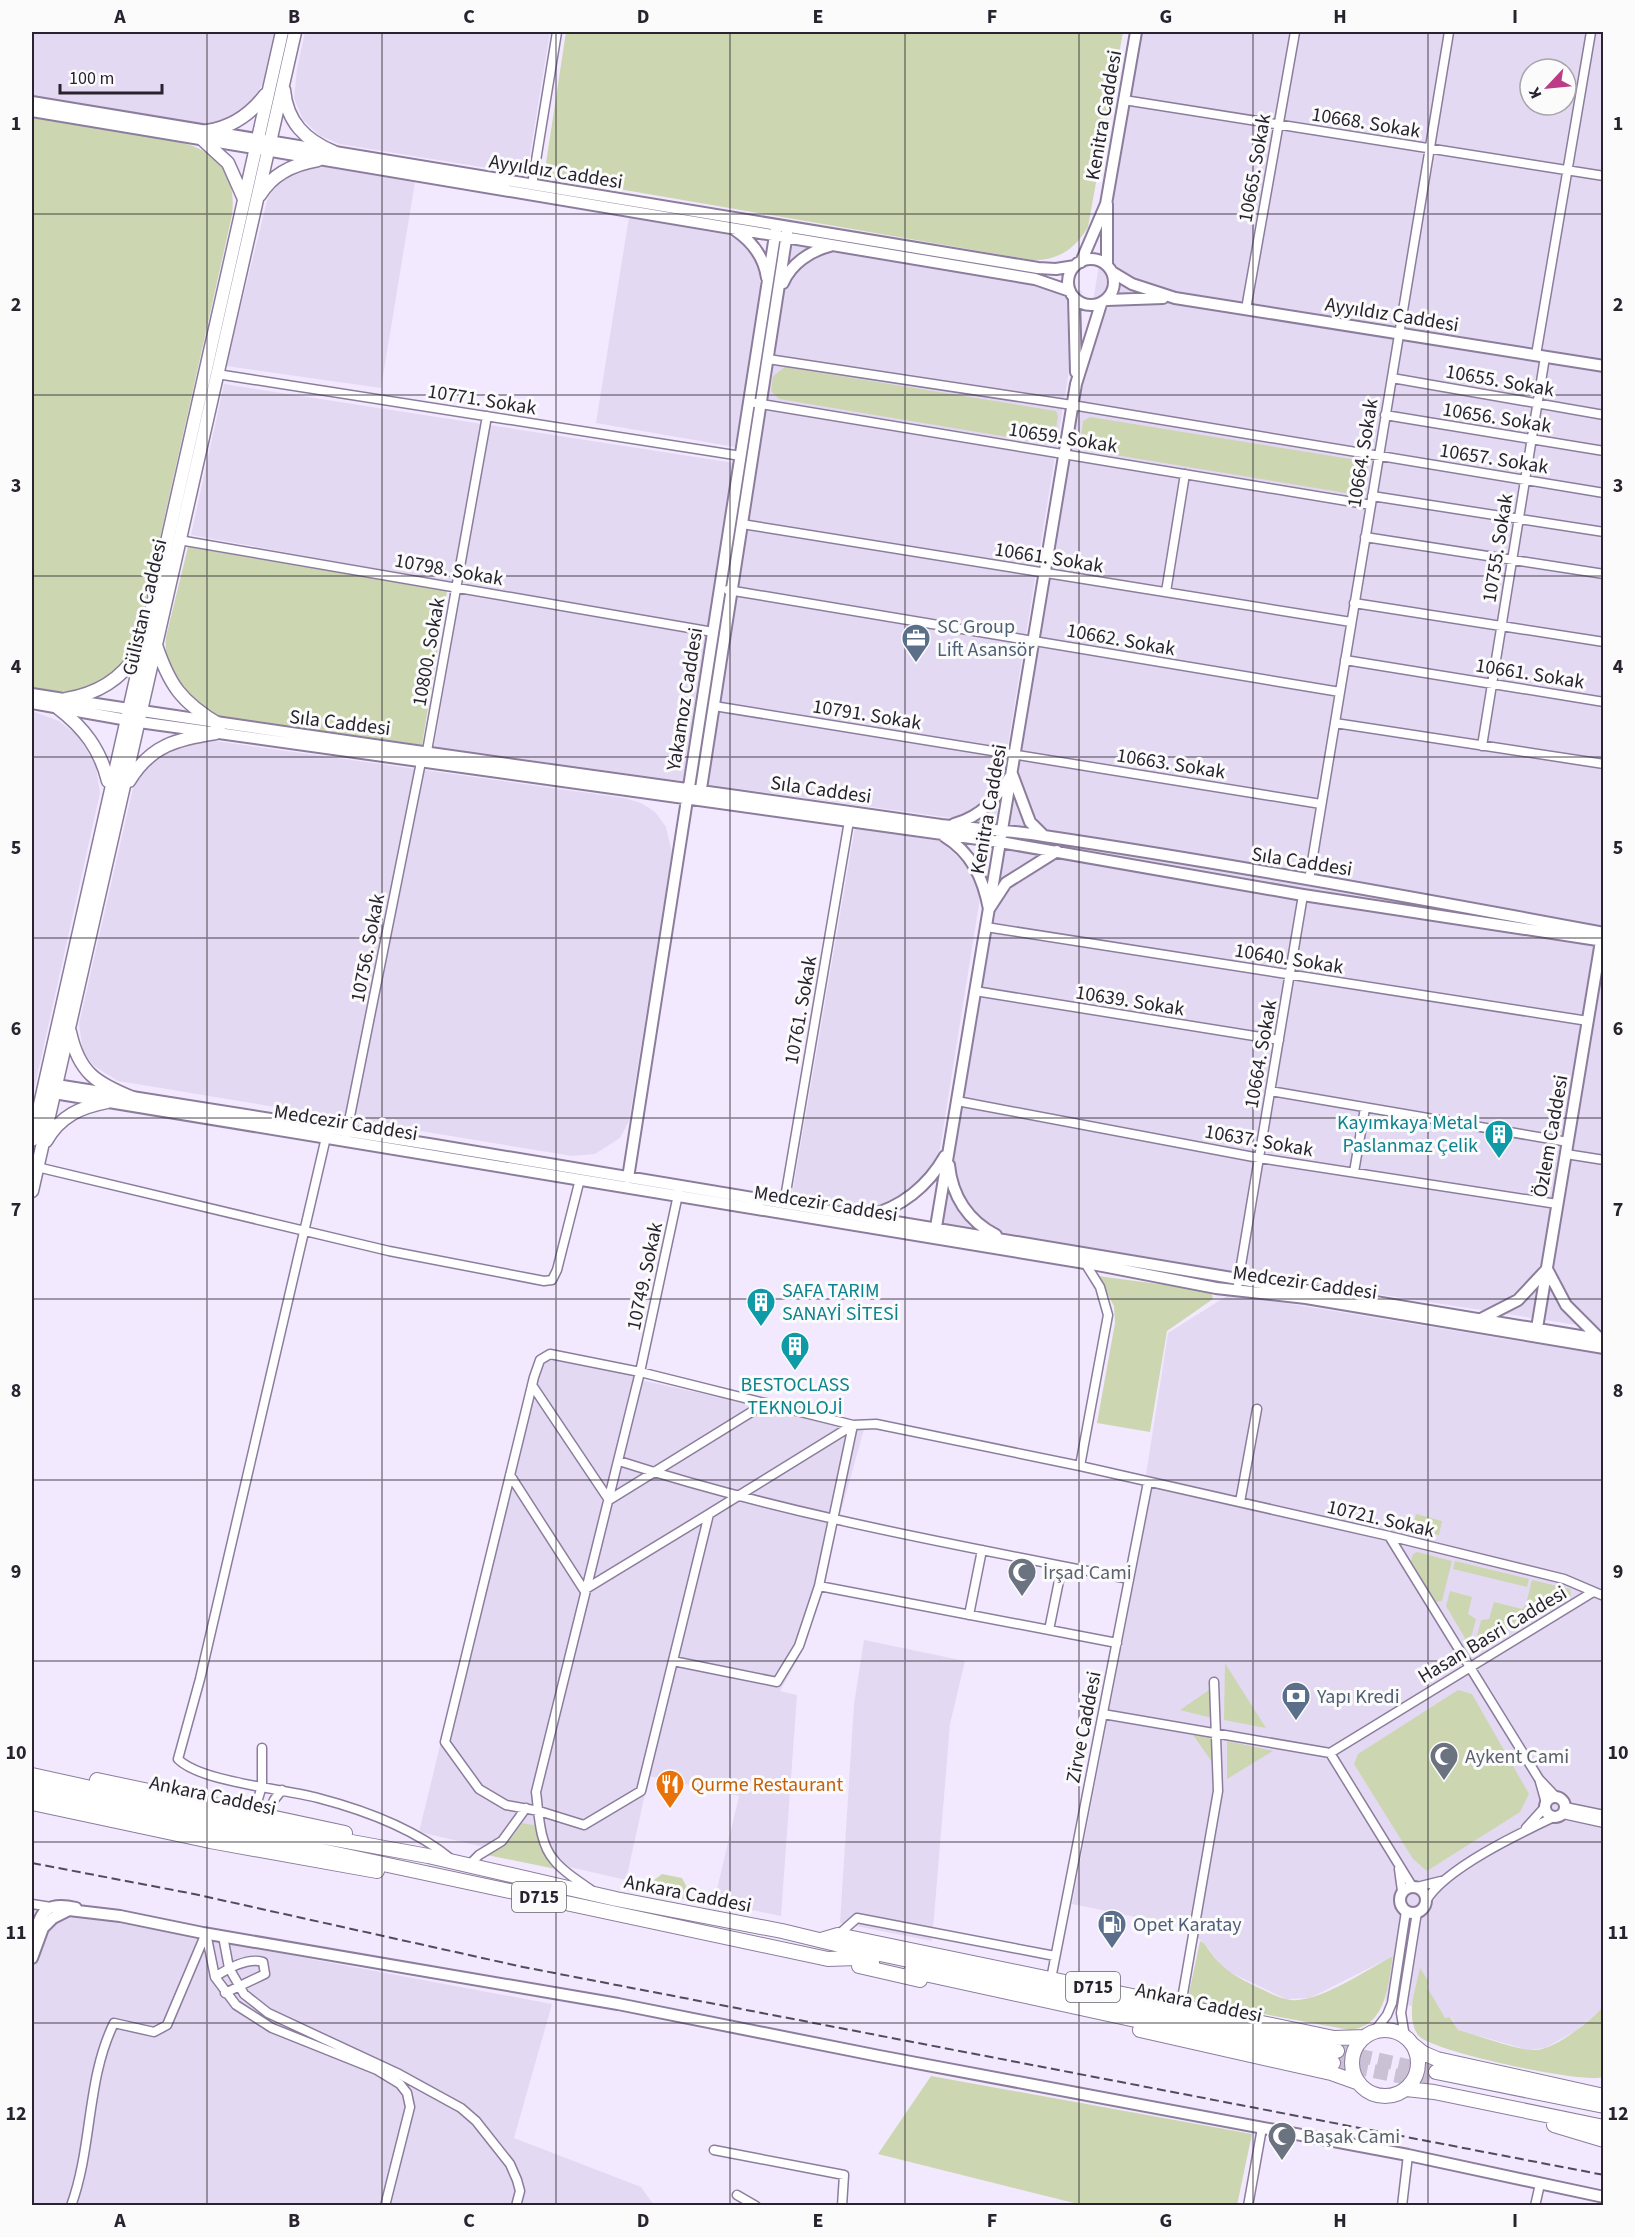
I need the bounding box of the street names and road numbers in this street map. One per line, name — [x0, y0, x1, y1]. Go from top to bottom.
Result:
street label: Kenitra Caddesi — [1079, 48, 1129, 182]
street label: 10668. Sokak — [1309, 101, 1422, 145]
street label: 10665. Sokak — [1232, 112, 1278, 225]
street label: Ayyıldız Caddesi — [487, 148, 625, 196]
street label: Ayyıldız Caddesi — [1323, 291, 1461, 339]
street label: 10655. Sokak — [1443, 358, 1556, 404]
street label: 10771. Sokak — [425, 378, 538, 422]
street label: 10656. Sokak — [1440, 396, 1553, 440]
street label: 10664. Sokak — [1341, 397, 1385, 510]
street label: 10659. Sokak — [1006, 416, 1119, 460]
street label: 10657. Sokak — [1437, 437, 1550, 481]
street label: 10755. Sokak — [1476, 492, 1520, 605]
street label: Gülistan Caddesi — [116, 536, 174, 678]
street label: 10661. Sokak — [992, 536, 1105, 580]
street label: 10798. Sokak — [392, 547, 505, 593]
street label: 10800. Sokak — [406, 596, 452, 709]
street label: 10662. Sokak — [1064, 617, 1177, 663]
street label: Yakamoz Caddesi — [660, 625, 710, 774]
street label: 10661. Sokak — [1473, 652, 1586, 696]
street label: 10791. Sokak — [810, 693, 923, 737]
street label: Sıla Caddesi — [288, 703, 392, 743]
street label: Kenitra Caddesi — [964, 742, 1014, 876]
street label: 10663. Sokak — [1114, 742, 1227, 786]
street label: Sıla Caddesi — [769, 769, 873, 811]
street label: Sıla Caddesi — [1249, 840, 1354, 884]
street label: 10756. Sokak — [344, 891, 392, 1005]
street label: 10640. Sokak — [1232, 937, 1345, 981]
street label: 10761. Sokak — [778, 954, 824, 1067]
street label: 10639. Sokak — [1073, 979, 1186, 1023]
street label: 10664. Sokak — [1238, 998, 1284, 1111]
street label: Özlem Caddesi — [1526, 1073, 1576, 1200]
street label: Medcezir Caddesi — [272, 1098, 420, 1148]
street label: 10637. Sokak — [1202, 1118, 1315, 1164]
street label: Medcezir Caddesi — [752, 1179, 900, 1229]
street label: 10749. Sokak — [620, 1219, 670, 1333]
street label: Medcezir Caddesi — [1231, 1259, 1379, 1307]
street label: 10721. Sokak — [1324, 1493, 1438, 1545]
street label: Hasan Basri Caddesi — [1413, 1579, 1572, 1691]
street label: Zirve Caddesi — [1059, 1669, 1109, 1785]
street label: Ankara Caddesi — [147, 1769, 279, 1823]
street label: Ankara Caddesi — [622, 1868, 754, 1920]
road number: D715 — [512, 1882, 566, 1912]
road number: D715 — [1066, 1972, 1120, 2002]
street label: Ankara Caddesi — [1133, 1976, 1265, 2030]

